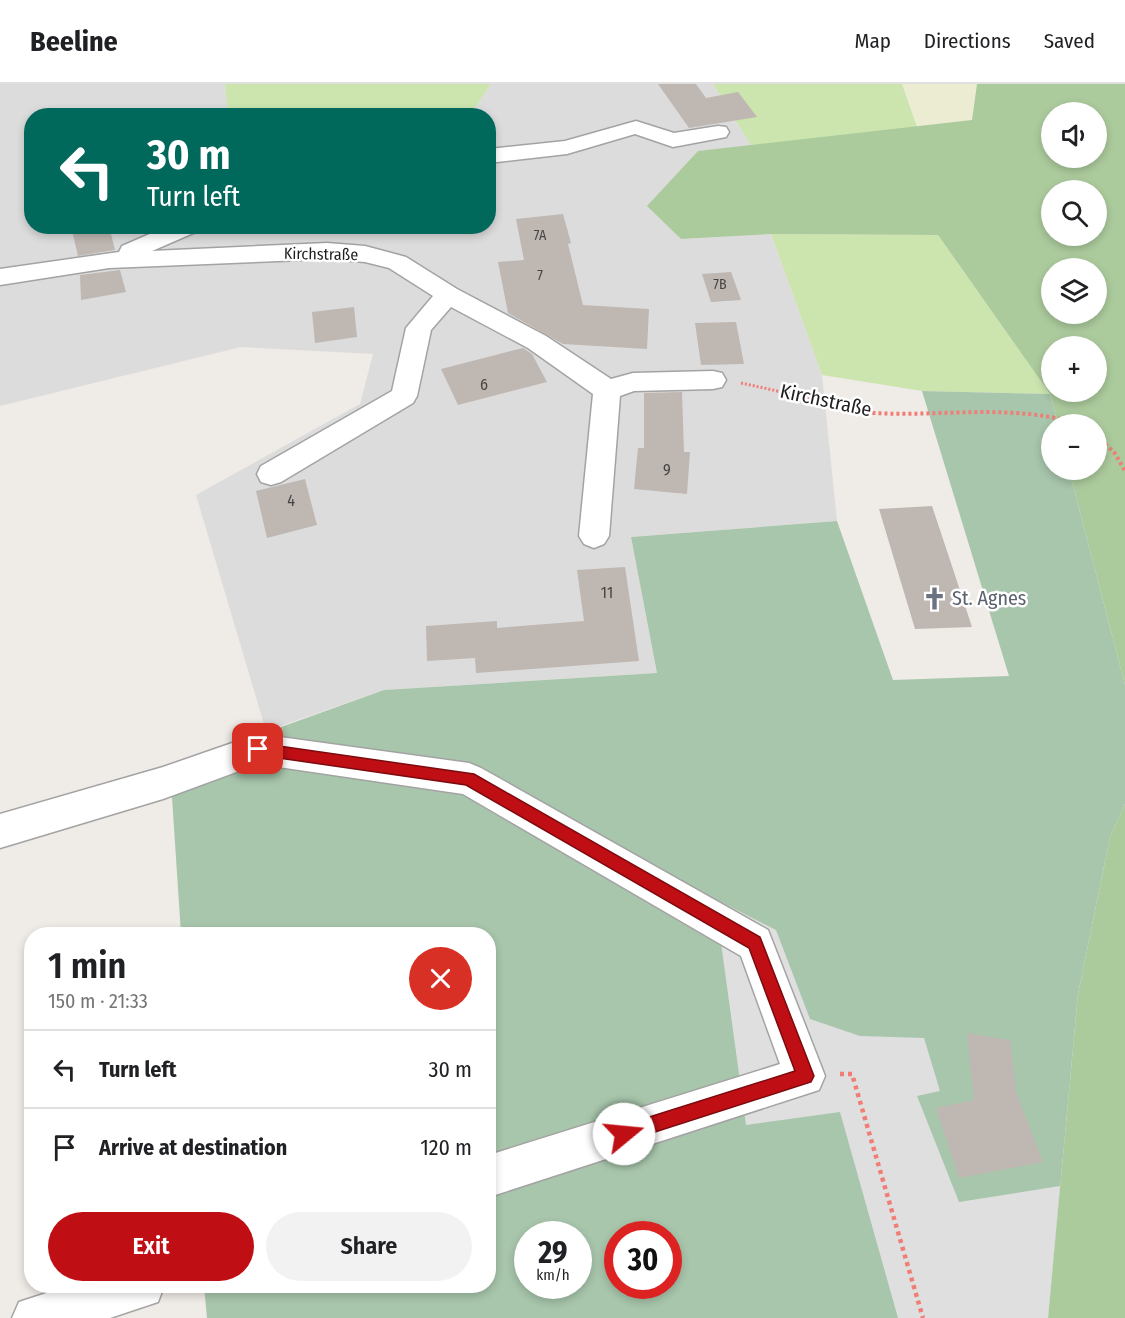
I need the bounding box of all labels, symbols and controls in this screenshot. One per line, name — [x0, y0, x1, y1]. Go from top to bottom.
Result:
text: Beeline — [30, 25, 118, 58]
text: Map — [854, 28, 891, 54]
text: Directions — [924, 28, 1011, 54]
text: Saved — [1044, 28, 1095, 54]
map controls — [1041, 102, 1107, 480]
button: sound — [1041, 102, 1107, 168]
text: 30 m — [147, 130, 231, 180]
icon: left — [48, 132, 126, 210]
button: search — [1041, 180, 1107, 246]
text: Turn left — [147, 181, 240, 213]
house number: 7A — [534, 227, 547, 244]
street label: Kirchstraße — [284, 244, 358, 264]
button: layers — [1041, 258, 1107, 324]
house number: 7 — [537, 267, 543, 284]
house number: 7B — [713, 276, 727, 293]
button: + — [1041, 336, 1107, 402]
house number: 6 — [480, 375, 488, 394]
street label: Kirchstraße — [778, 379, 874, 421]
button: − — [1041, 414, 1107, 480]
house number: 9 — [663, 460, 671, 479]
house number: 4 — [287, 491, 295, 510]
house number: 11 — [601, 583, 613, 602]
church icon: St. Agnes — [921, 585, 947, 611]
place label: St. Agnes — [952, 586, 1026, 610]
pin — [232, 723, 283, 774]
icon: arrive — [241, 732, 274, 765]
text: 1 min — [48, 944, 126, 988]
button: close — [409, 947, 472, 1010]
text: 150 m · 21:33 — [48, 989, 148, 1013]
icon: left — [48, 1053, 81, 1086]
text: Turn left — [99, 1056, 177, 1083]
text: 30 m — [429, 1056, 472, 1083]
position arrow — [592, 1102, 656, 1166]
icon: arrive — [48, 1131, 81, 1164]
text: Arrive at destination — [99, 1134, 287, 1161]
text: 120 m — [420, 1134, 472, 1161]
button: Exit — [48, 1212, 254, 1281]
button: Share — [266, 1212, 472, 1281]
speed limit sign: 30 — [604, 1221, 682, 1299]
text: 29 — [538, 1235, 568, 1271]
text: km/h — [536, 1266, 570, 1284]

